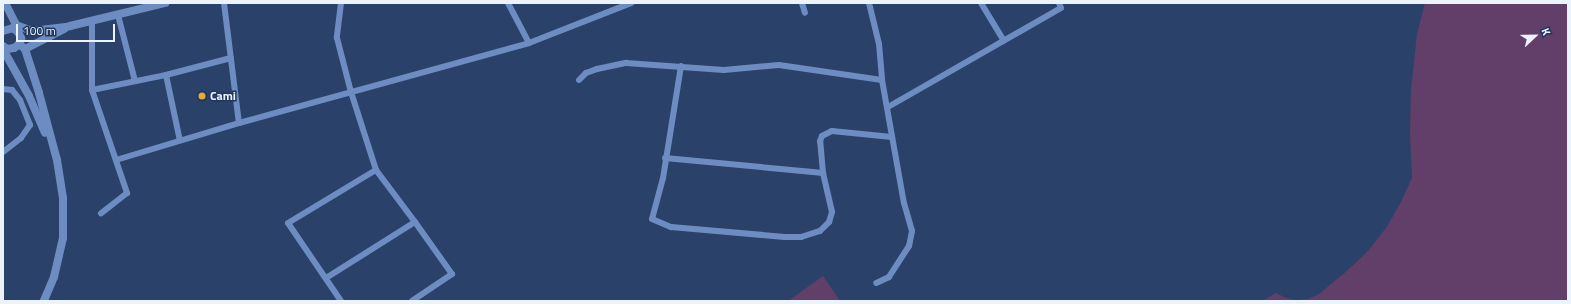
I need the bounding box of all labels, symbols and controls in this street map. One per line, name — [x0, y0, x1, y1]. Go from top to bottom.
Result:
scale bar — [18, 16, 117, 42]
north arrow — [1515, 16, 1555, 56]
text: 100 m — [23, 21, 56, 40]
text: K — [1537, 25, 1555, 38]
place label: Cami — [210, 89, 236, 103]
marker: Cami — [197, 91, 207, 101]

